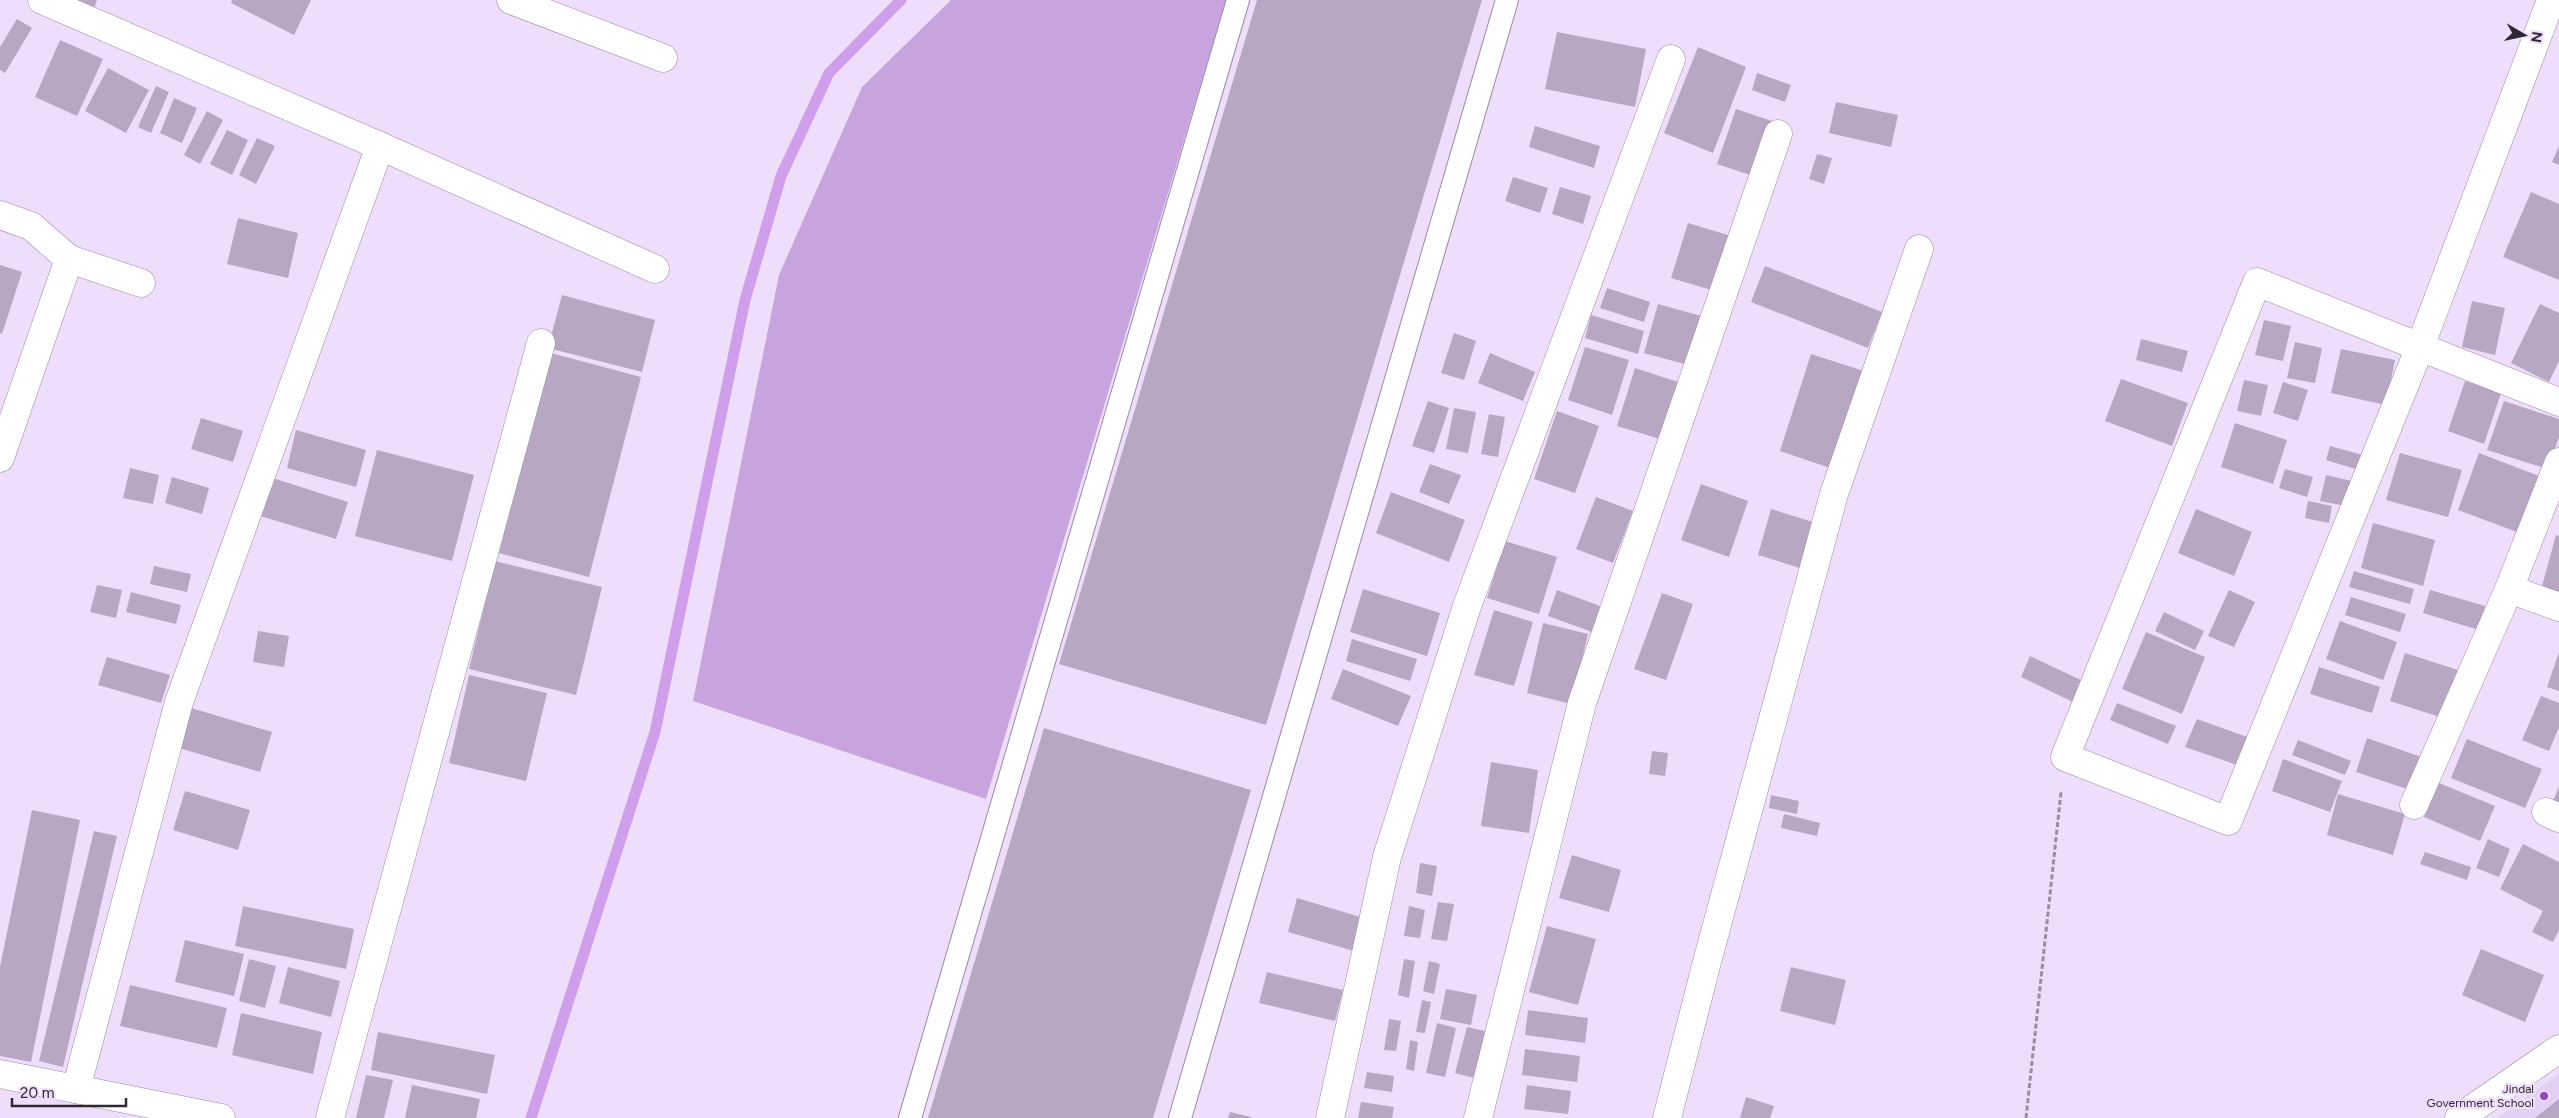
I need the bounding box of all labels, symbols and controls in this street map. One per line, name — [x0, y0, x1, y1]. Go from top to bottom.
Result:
north arrow — [2499, 10, 2549, 60]
text: N — [2527, 30, 2546, 44]
scale bar — [12, 1076, 126, 1108]
place label: Jindal Government School — [2427, 1082, 2534, 1110]
text: 20 m — [20, 1084, 54, 1102]
marker: Jindal Government School — [2538, 1090, 2550, 1102]

